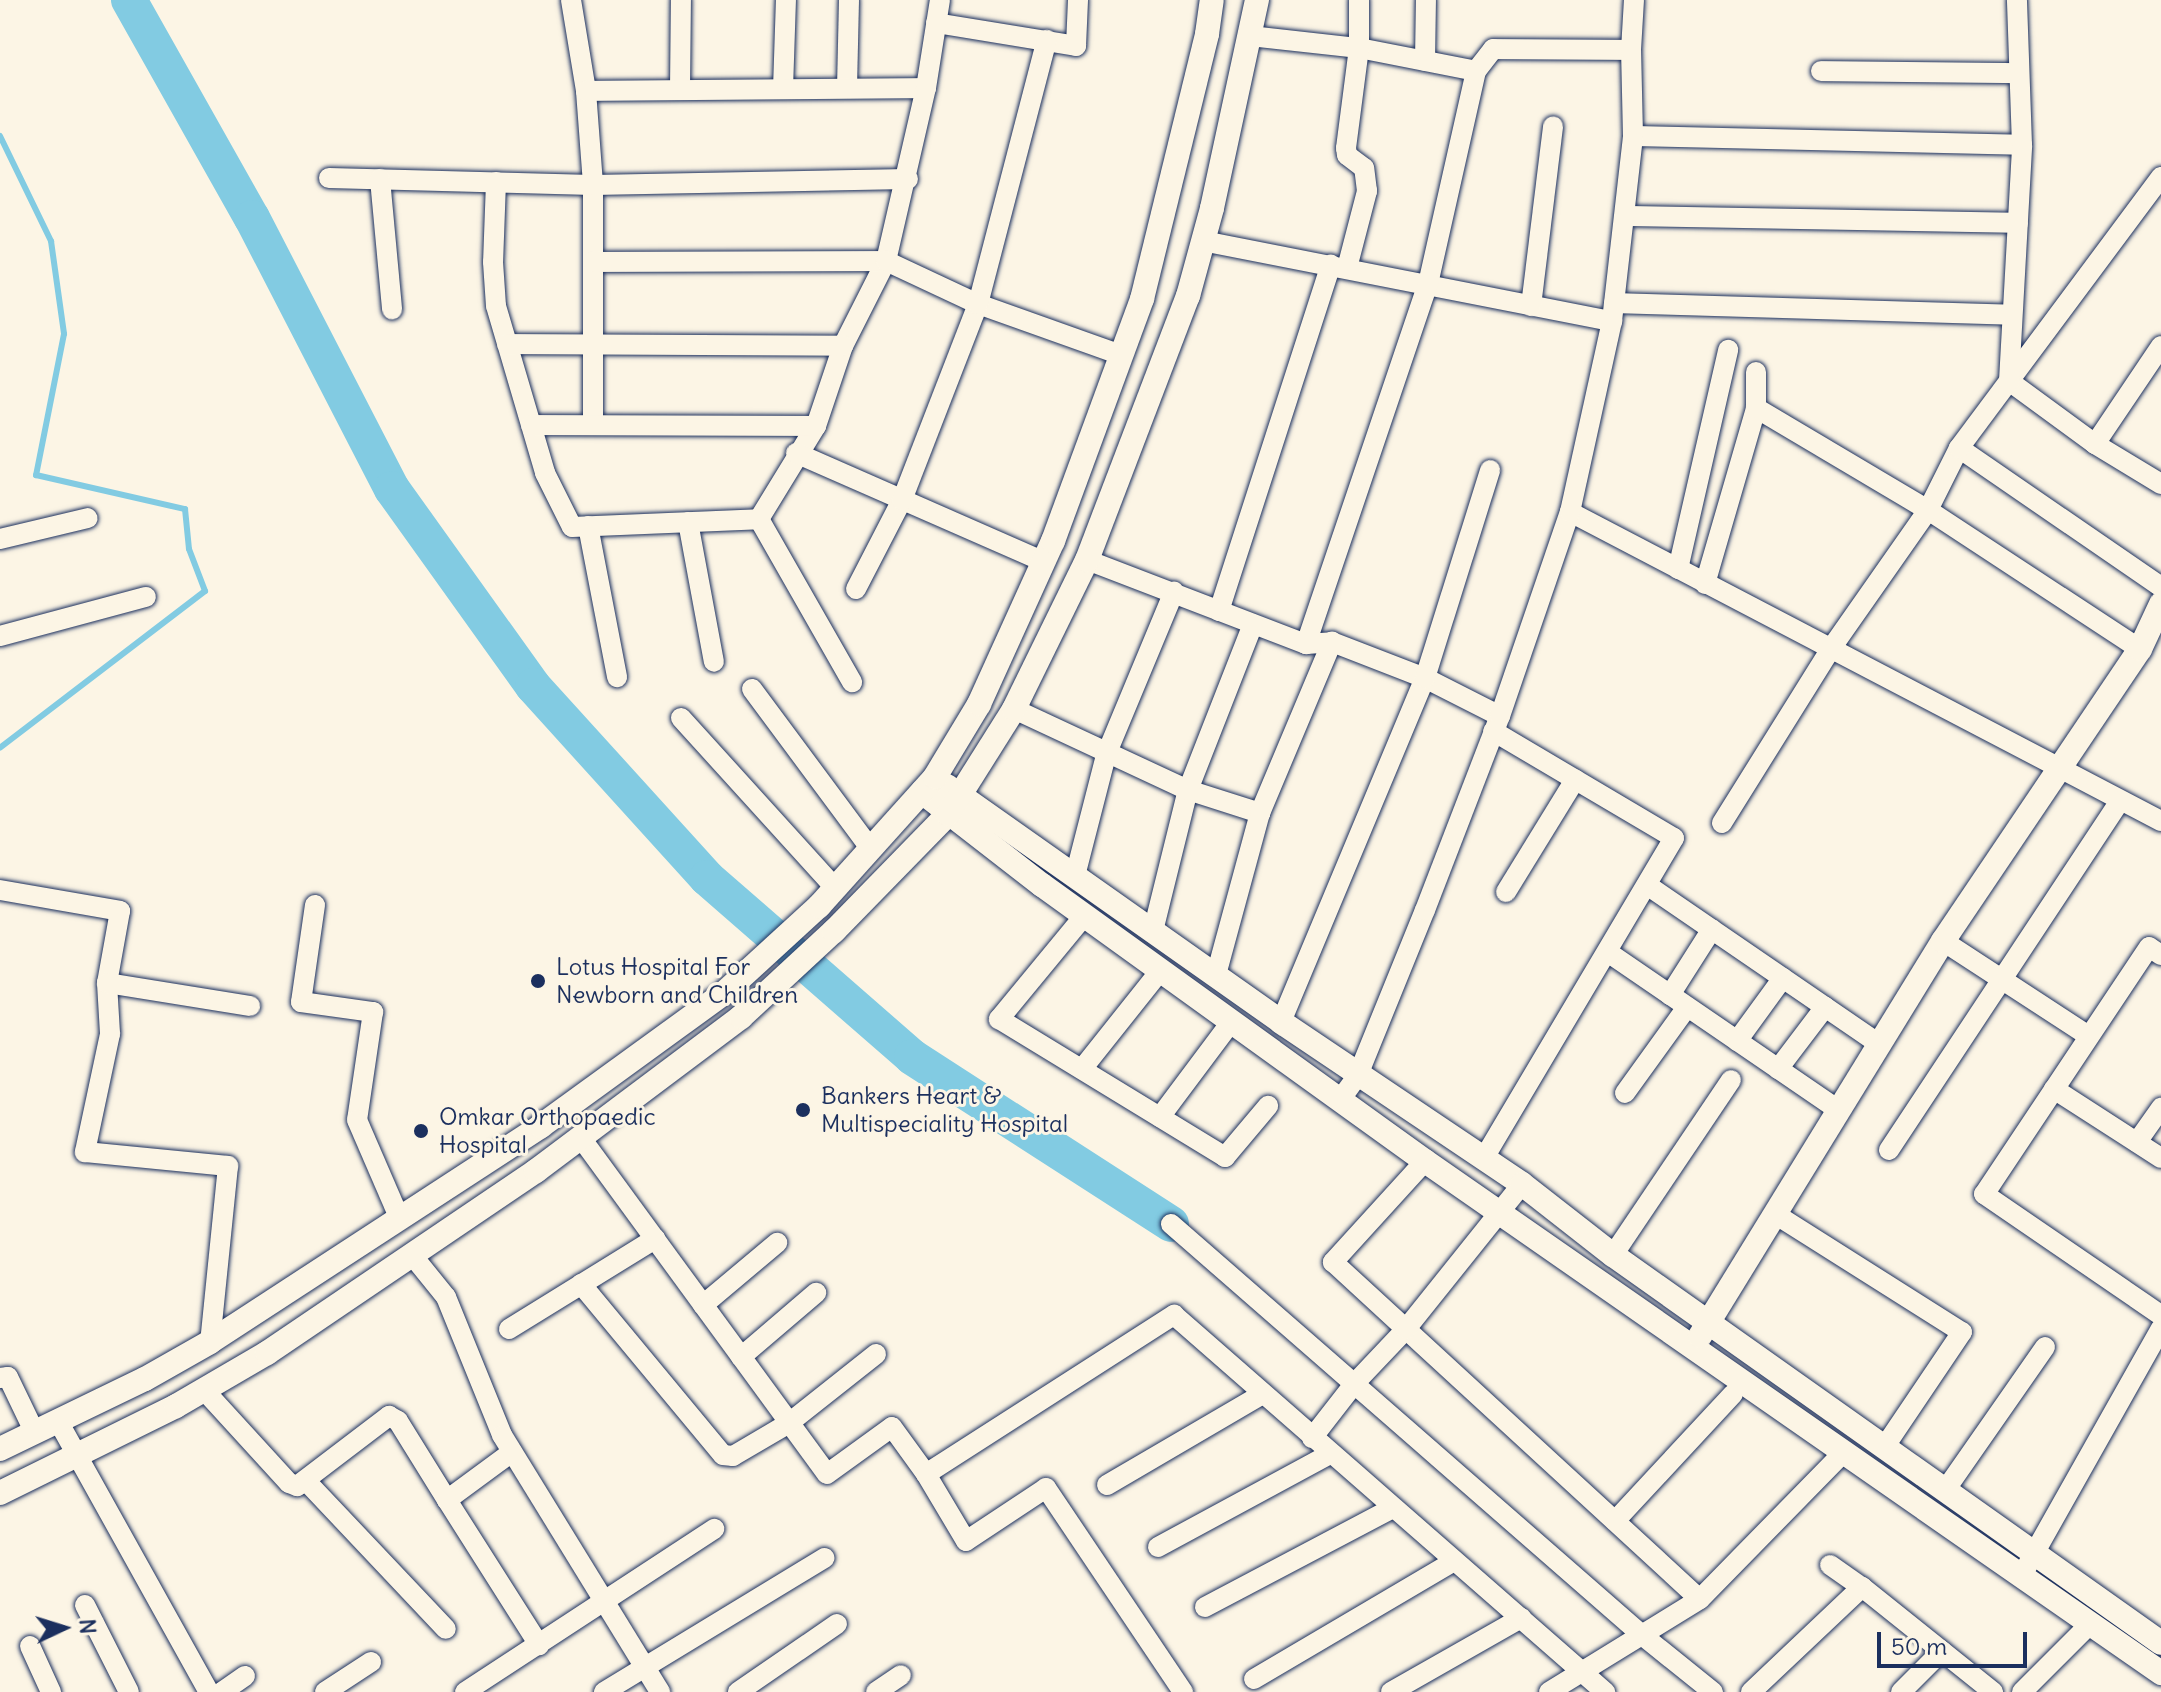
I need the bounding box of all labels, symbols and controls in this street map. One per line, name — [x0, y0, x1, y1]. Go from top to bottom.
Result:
place label: Lotus Hospital For Newborn and Children — [556, 953, 798, 1009]
marker: Lotus Hospital For Newborn and Children — [527, 970, 549, 992]
place label: Bankers Heart & Multispeciality Hospital — [821, 1082, 1068, 1138]
marker: Bankers Heart & Multispeciality Hospital — [792, 1099, 814, 1121]
place label: Omkar Orthopaedic Hospital — [439, 1103, 656, 1159]
marker: Omkar Orthopaedic Hospital — [410, 1120, 432, 1142]
north arrow — [24, 1588, 104, 1668]
scale bar — [1881, 1616, 2031, 1666]
text: N — [73, 1618, 102, 1635]
text: 50 m — [1891, 1631, 1947, 1661]

